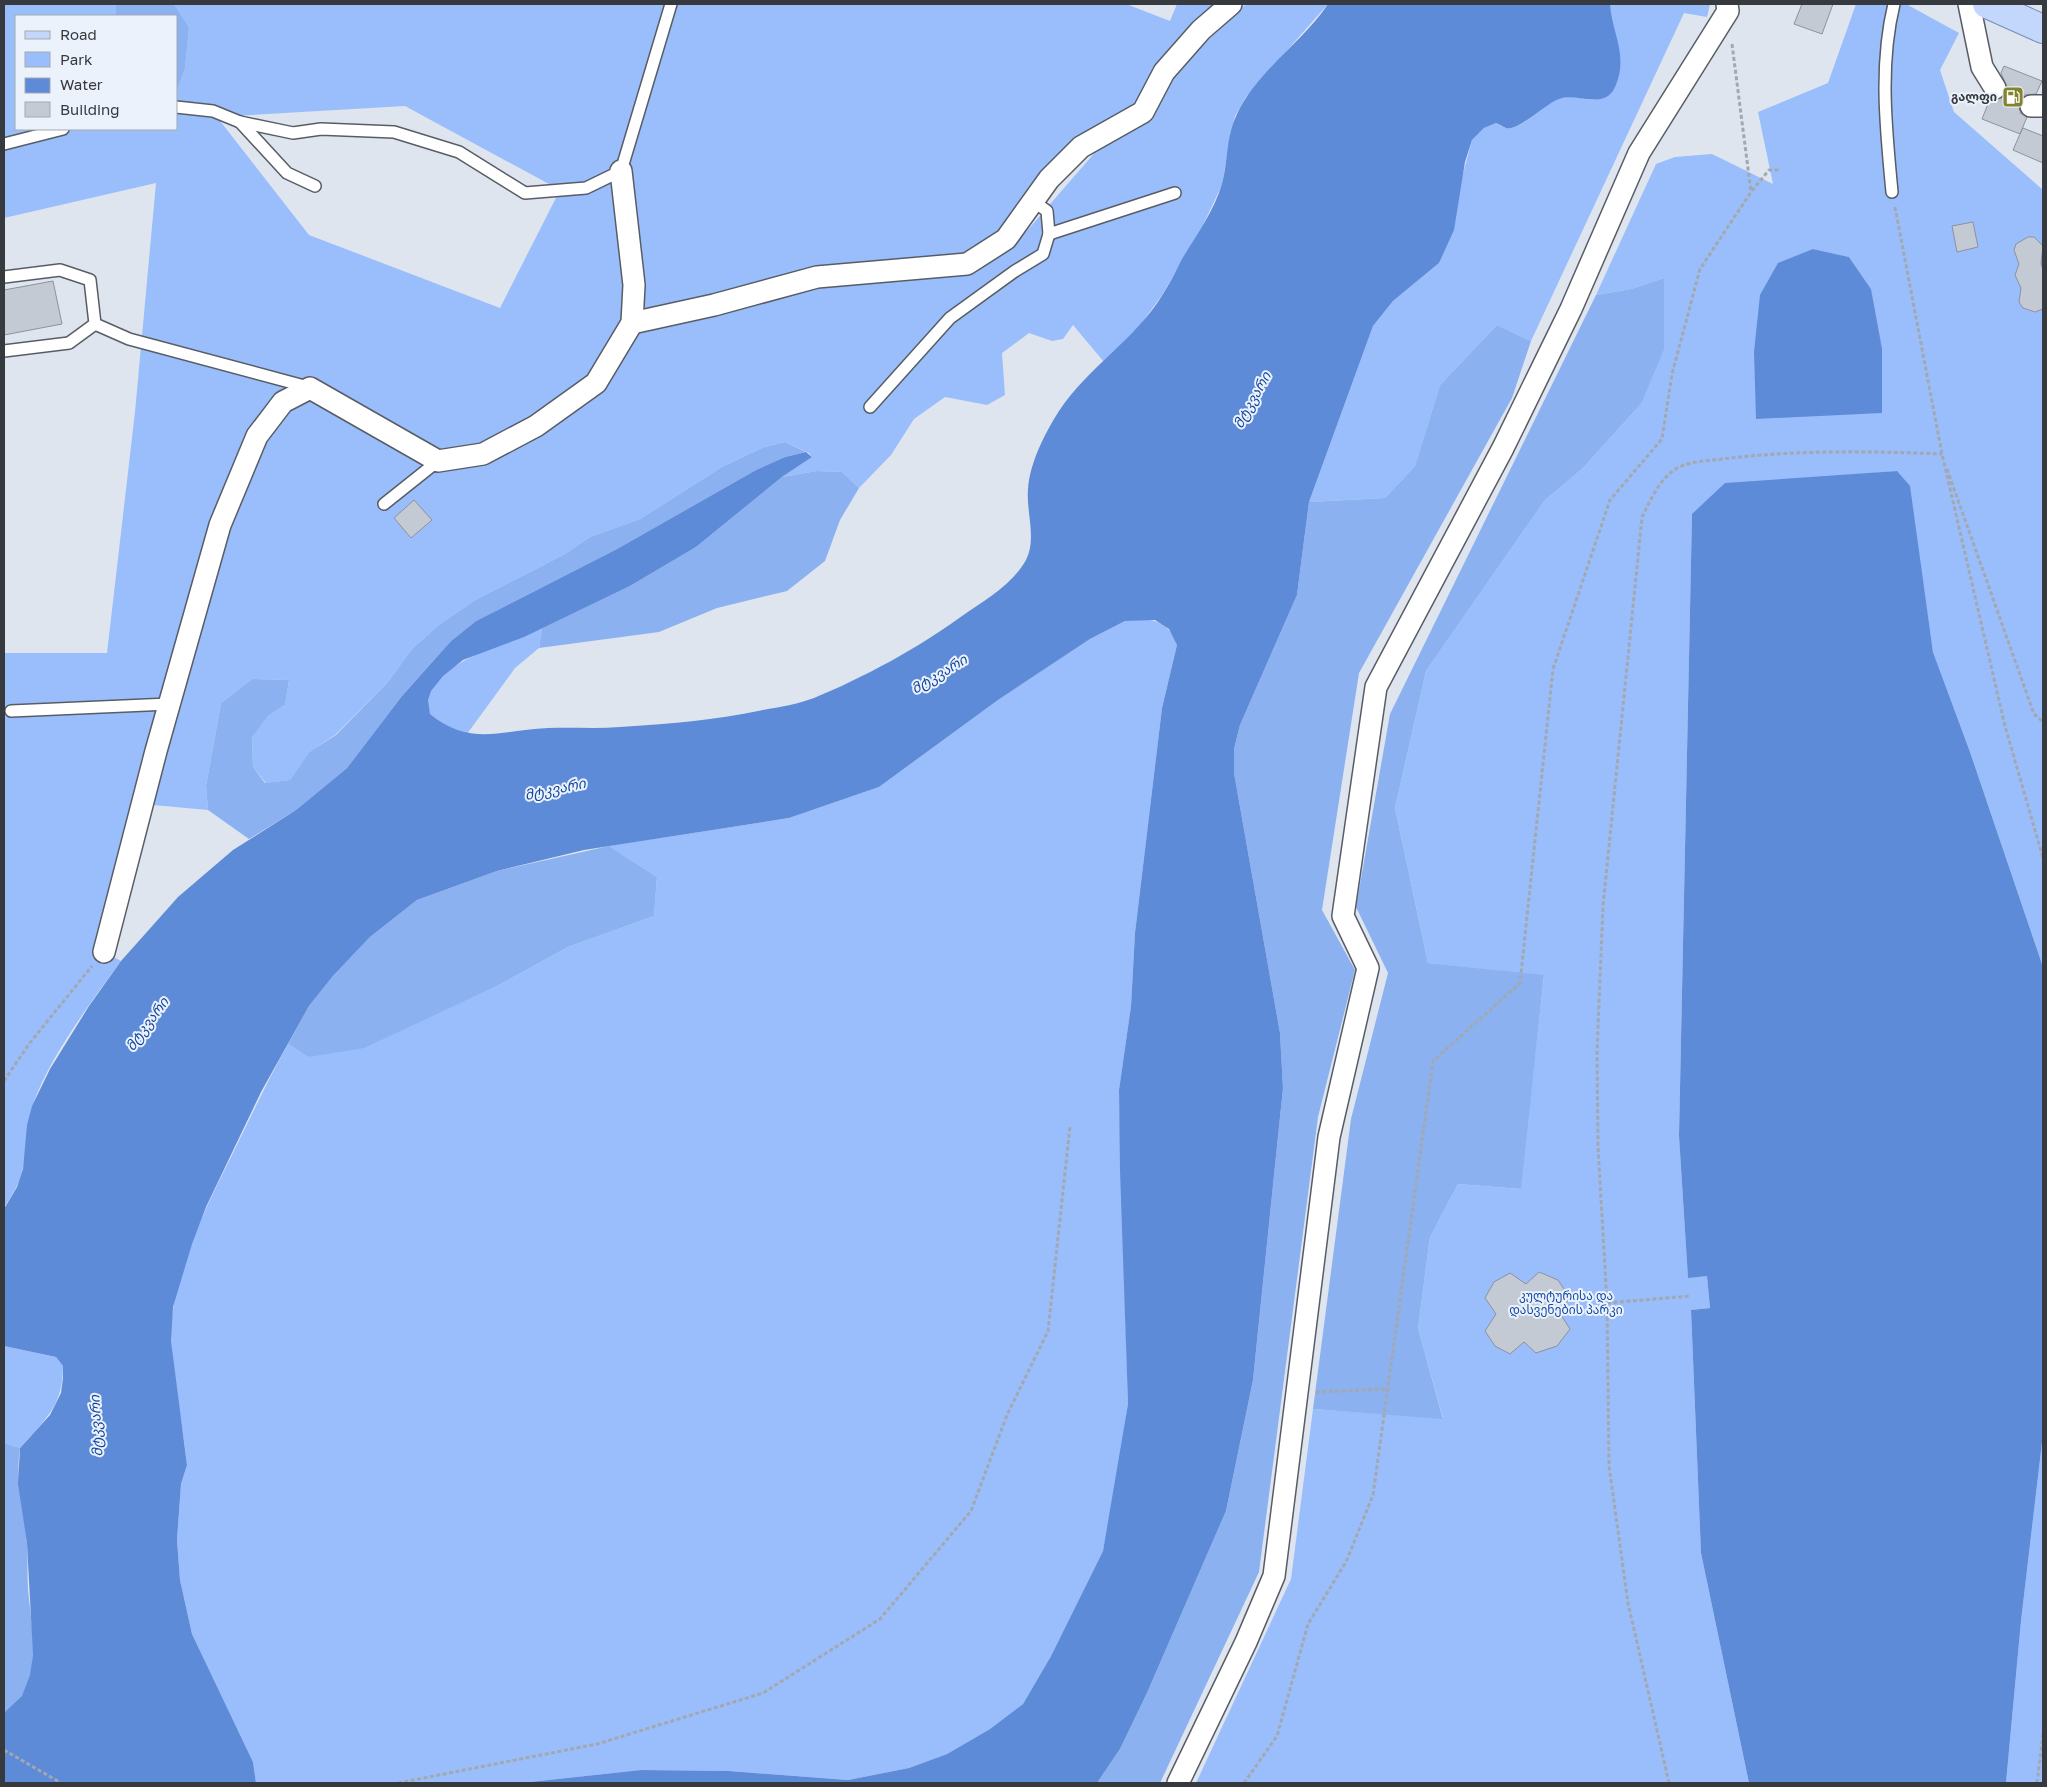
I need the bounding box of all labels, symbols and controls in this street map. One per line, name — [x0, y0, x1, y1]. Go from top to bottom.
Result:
legend — [15, 15, 178, 130]
text: Road — [60, 25, 97, 43]
text: Park — [60, 50, 93, 68]
text: Water — [60, 75, 103, 93]
fuel station icon: გალფი — [2001, 85, 2025, 109]
place label: გალფი — [1951, 89, 1997, 105]
text: Building — [60, 100, 120, 118]
water label: მტკვარი — [1229, 368, 1275, 431]
water label: მტკვარი — [908, 650, 971, 698]
water label: მტკვარი — [523, 774, 588, 804]
water label: მტკვარი — [122, 993, 173, 1054]
park label: კულტურისა და დასვენების პარკი — [1509, 1288, 1623, 1318]
water label: მტკვარი — [85, 1394, 107, 1457]

